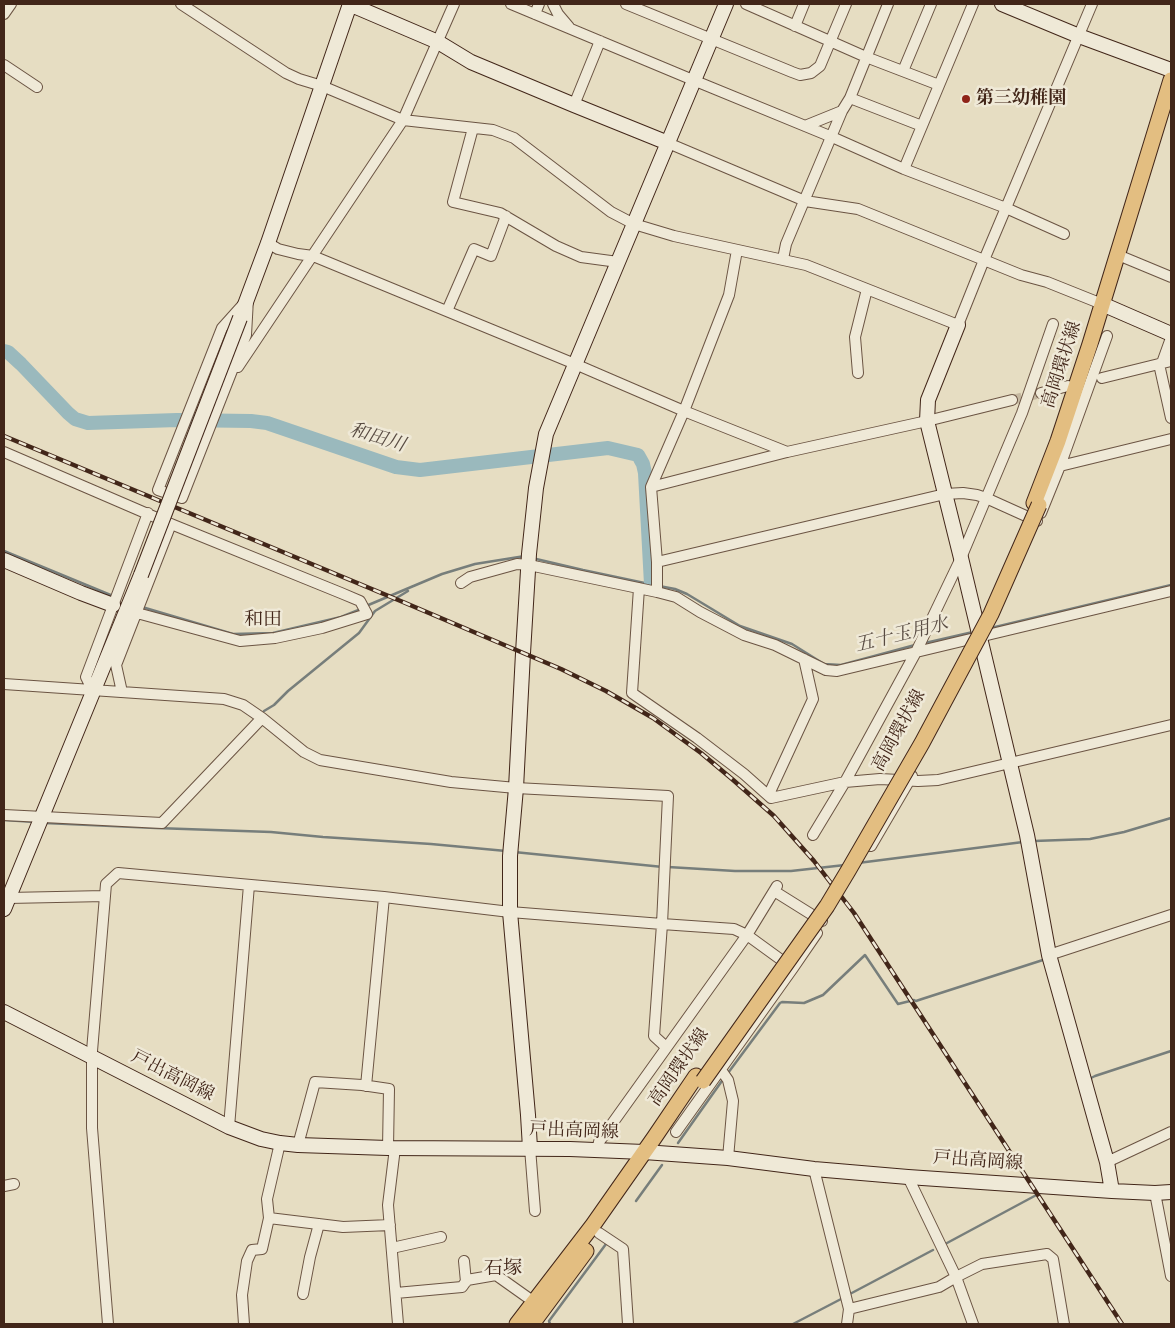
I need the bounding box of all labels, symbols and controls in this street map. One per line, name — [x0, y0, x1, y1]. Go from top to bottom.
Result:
place label: 第三幼稚園 — [976, 88, 1066, 110]
marker: 第三幼稚園 — [960, 93, 972, 105]
street label: 高岡環状線 — [1039, 319, 1087, 411]
water label: 和田川 — [346, 420, 408, 458]
district label: 和田 — [244, 610, 282, 632]
water label: 五十玉用水 — [853, 613, 951, 659]
street label: 高岡環状線 — [869, 686, 931, 776]
street label: 高岡環状線 — [645, 1025, 715, 1111]
street label: 戸出高岡線 — [127, 1047, 217, 1107]
street label: 戸出高岡線 — [529, 1120, 619, 1144]
street label: 戸出高岡線 — [932, 1148, 1024, 1176]
district label: 石塚 — [484, 1259, 522, 1281]

